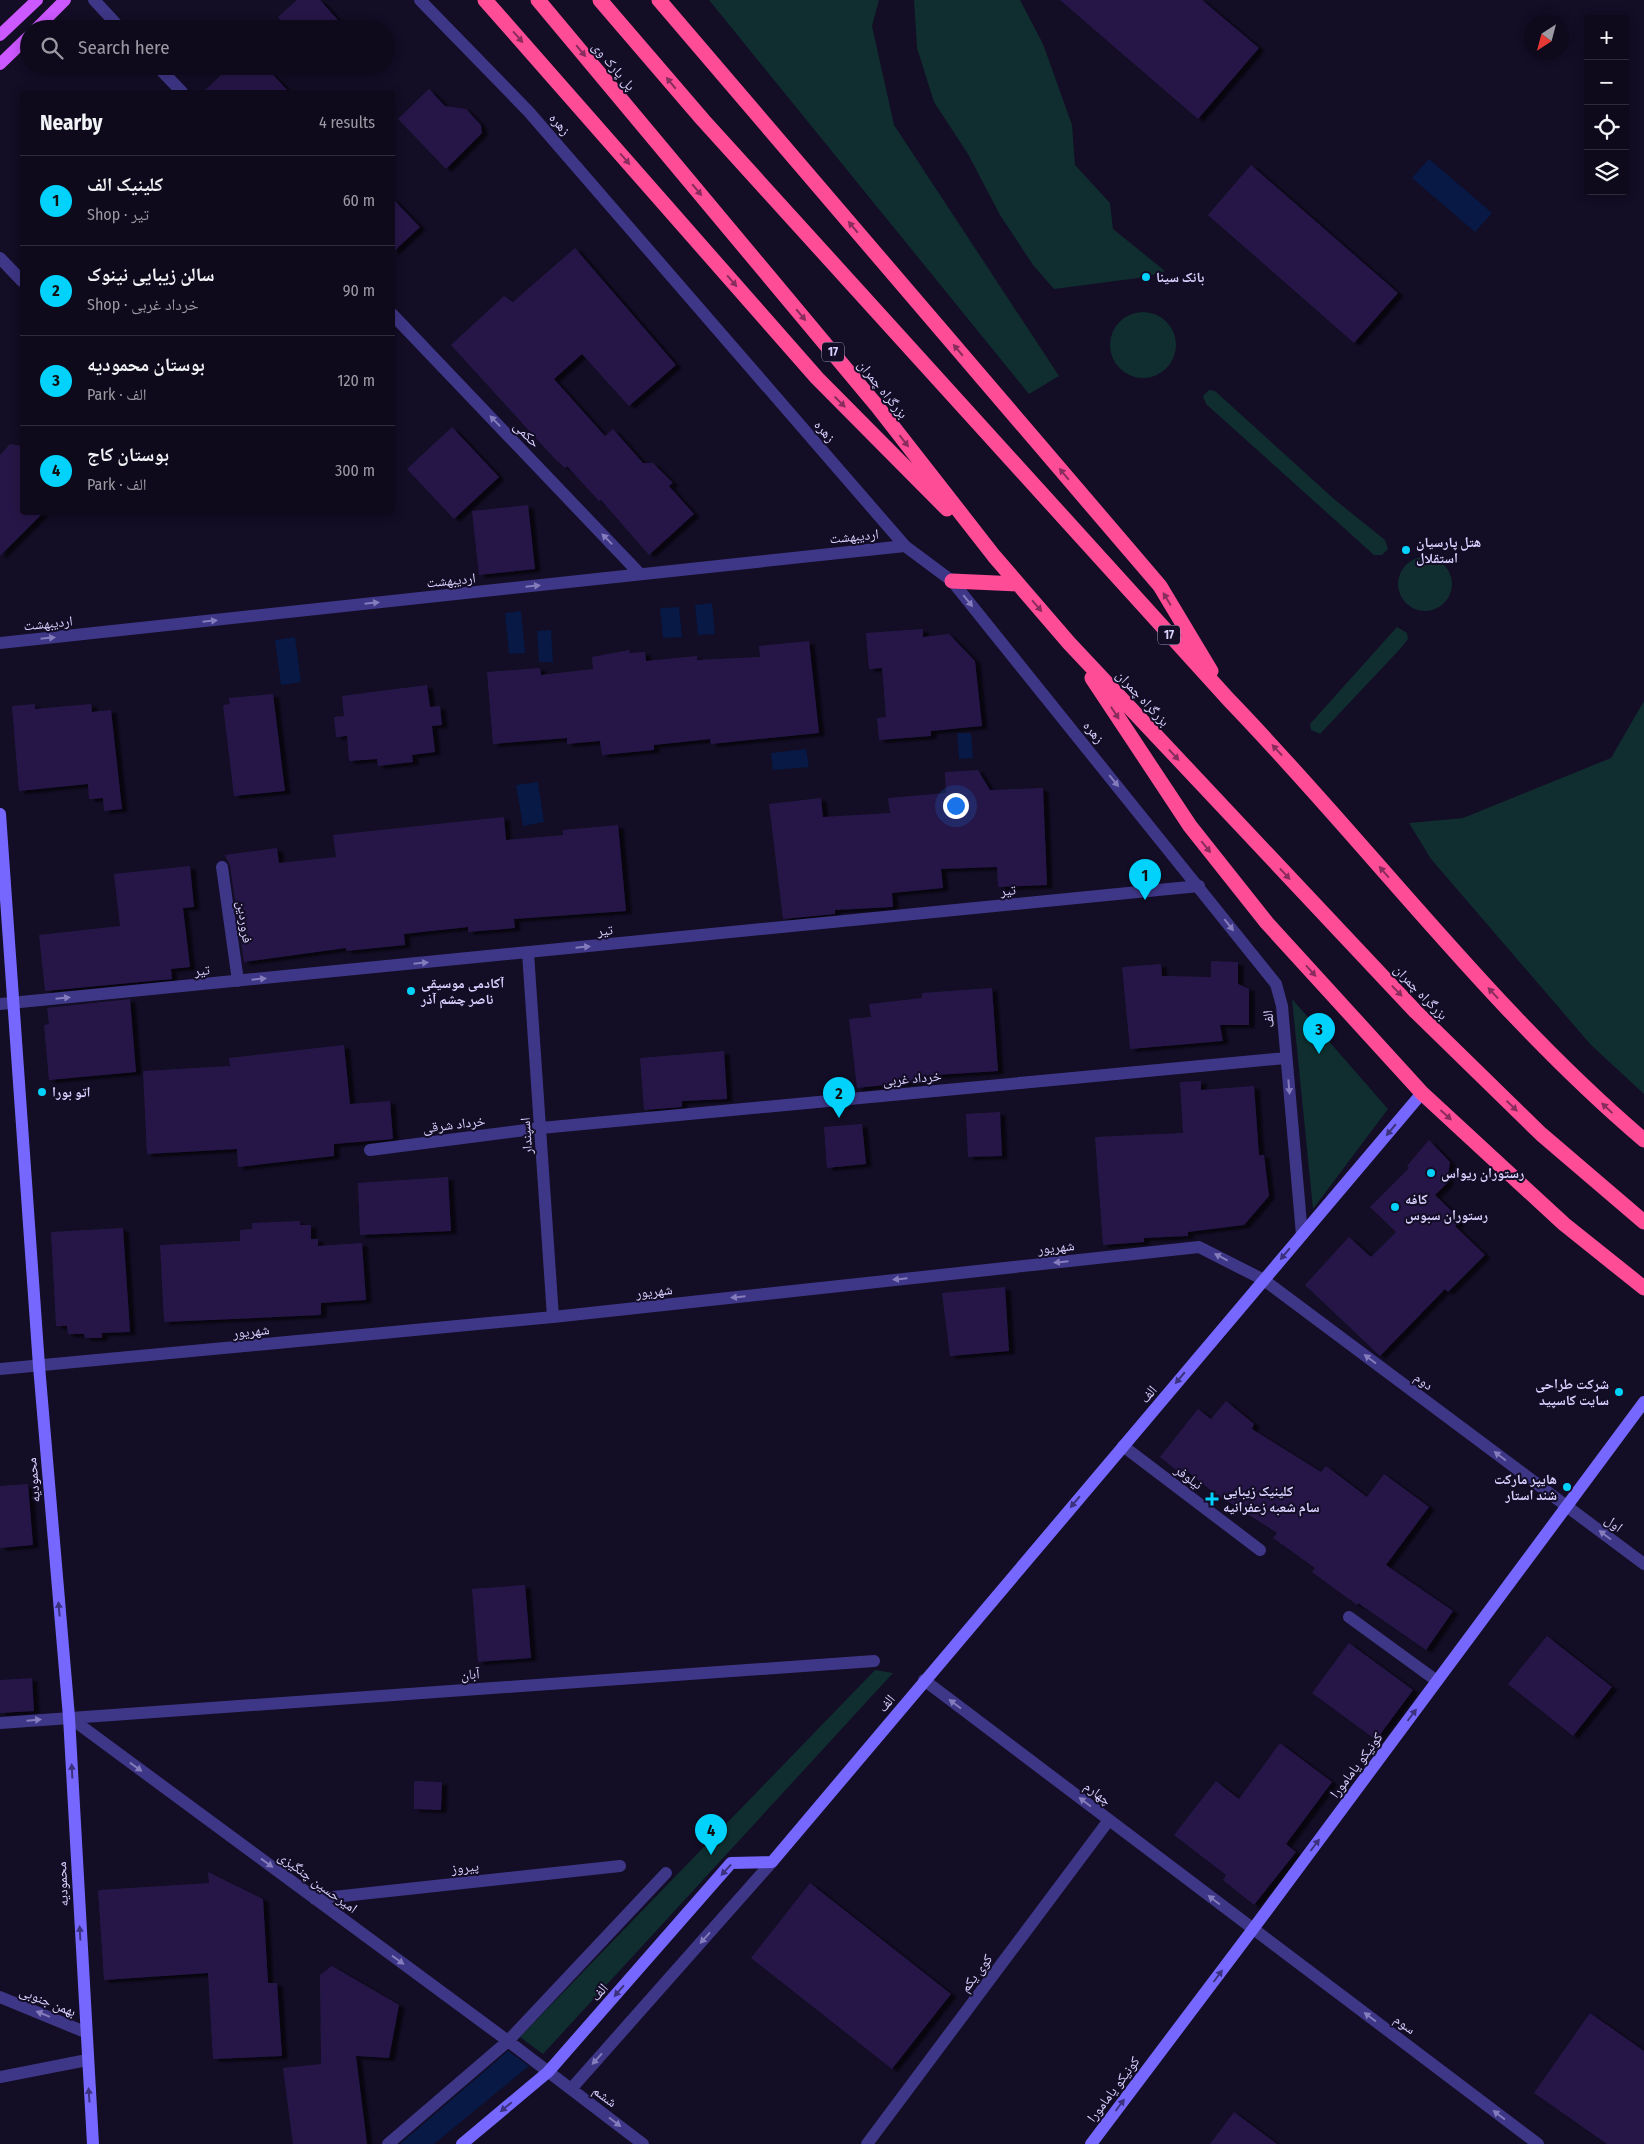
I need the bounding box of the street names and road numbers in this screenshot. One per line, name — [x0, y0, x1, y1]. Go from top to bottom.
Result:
street label: پل پارک وی — [588, 38, 639, 94]
street label: زهره — [545, 110, 574, 139]
road number: 17 — [822, 342, 844, 362]
street label: بزرگراه چمران — [854, 357, 912, 422]
street label: حکمی — [510, 417, 543, 451]
street label: زهره — [810, 417, 839, 446]
street label: اردیبهشت — [829, 525, 880, 548]
street label: اردیبهشت — [426, 569, 477, 592]
street label: اردیبهشت — [23, 612, 74, 635]
road number: 17 — [1158, 626, 1180, 644]
street label: بزرگراه چمران — [1112, 667, 1173, 730]
street label: زهره — [1079, 718, 1108, 747]
street label: تیر — [998, 881, 1017, 900]
street label: فروردین — [233, 900, 256, 944]
street label: تیر — [595, 921, 614, 940]
street label: تیر — [192, 961, 211, 980]
street label: بزرگراه چمران — [1390, 961, 1451, 1024]
street label: الف — [1259, 1009, 1278, 1029]
street label: خرداد غربی — [882, 1067, 942, 1090]
street label: خرداد شرقی — [422, 1112, 487, 1137]
street label: اسپندار — [517, 1117, 536, 1156]
street label: شهریور — [1036, 1237, 1075, 1258]
street label: شهریور — [634, 1281, 673, 1302]
street label: شهریور — [231, 1321, 270, 1342]
street label: دوم — [1410, 1369, 1437, 1395]
street label: الف — [1136, 1382, 1161, 1407]
street label: محمودیه — [23, 1457, 44, 1503]
street label: نیلوفر — [1171, 1461, 1206, 1493]
street label: اول — [1601, 1511, 1626, 1536]
street label: آبان — [460, 1665, 481, 1684]
street label: الف — [874, 1691, 899, 1716]
street label: کونیکو یامامورا — [1326, 1729, 1387, 1801]
street label: چهارم — [1080, 1778, 1115, 1810]
street label: امیرحسین چنگیزی — [275, 1848, 361, 1917]
street label: پیروز — [450, 1858, 480, 1878]
street label: محمودیه — [53, 1861, 72, 1907]
street label: کوی یکم — [957, 1951, 997, 1996]
street label: الف — [587, 1980, 612, 2005]
street label: بهمن جنوبی — [17, 1982, 79, 2021]
street label: سوم — [1390, 2011, 1419, 2039]
street label: کونیکو یامامورا — [1083, 2053, 1144, 2125]
street label: ششم — [589, 2082, 620, 2112]

